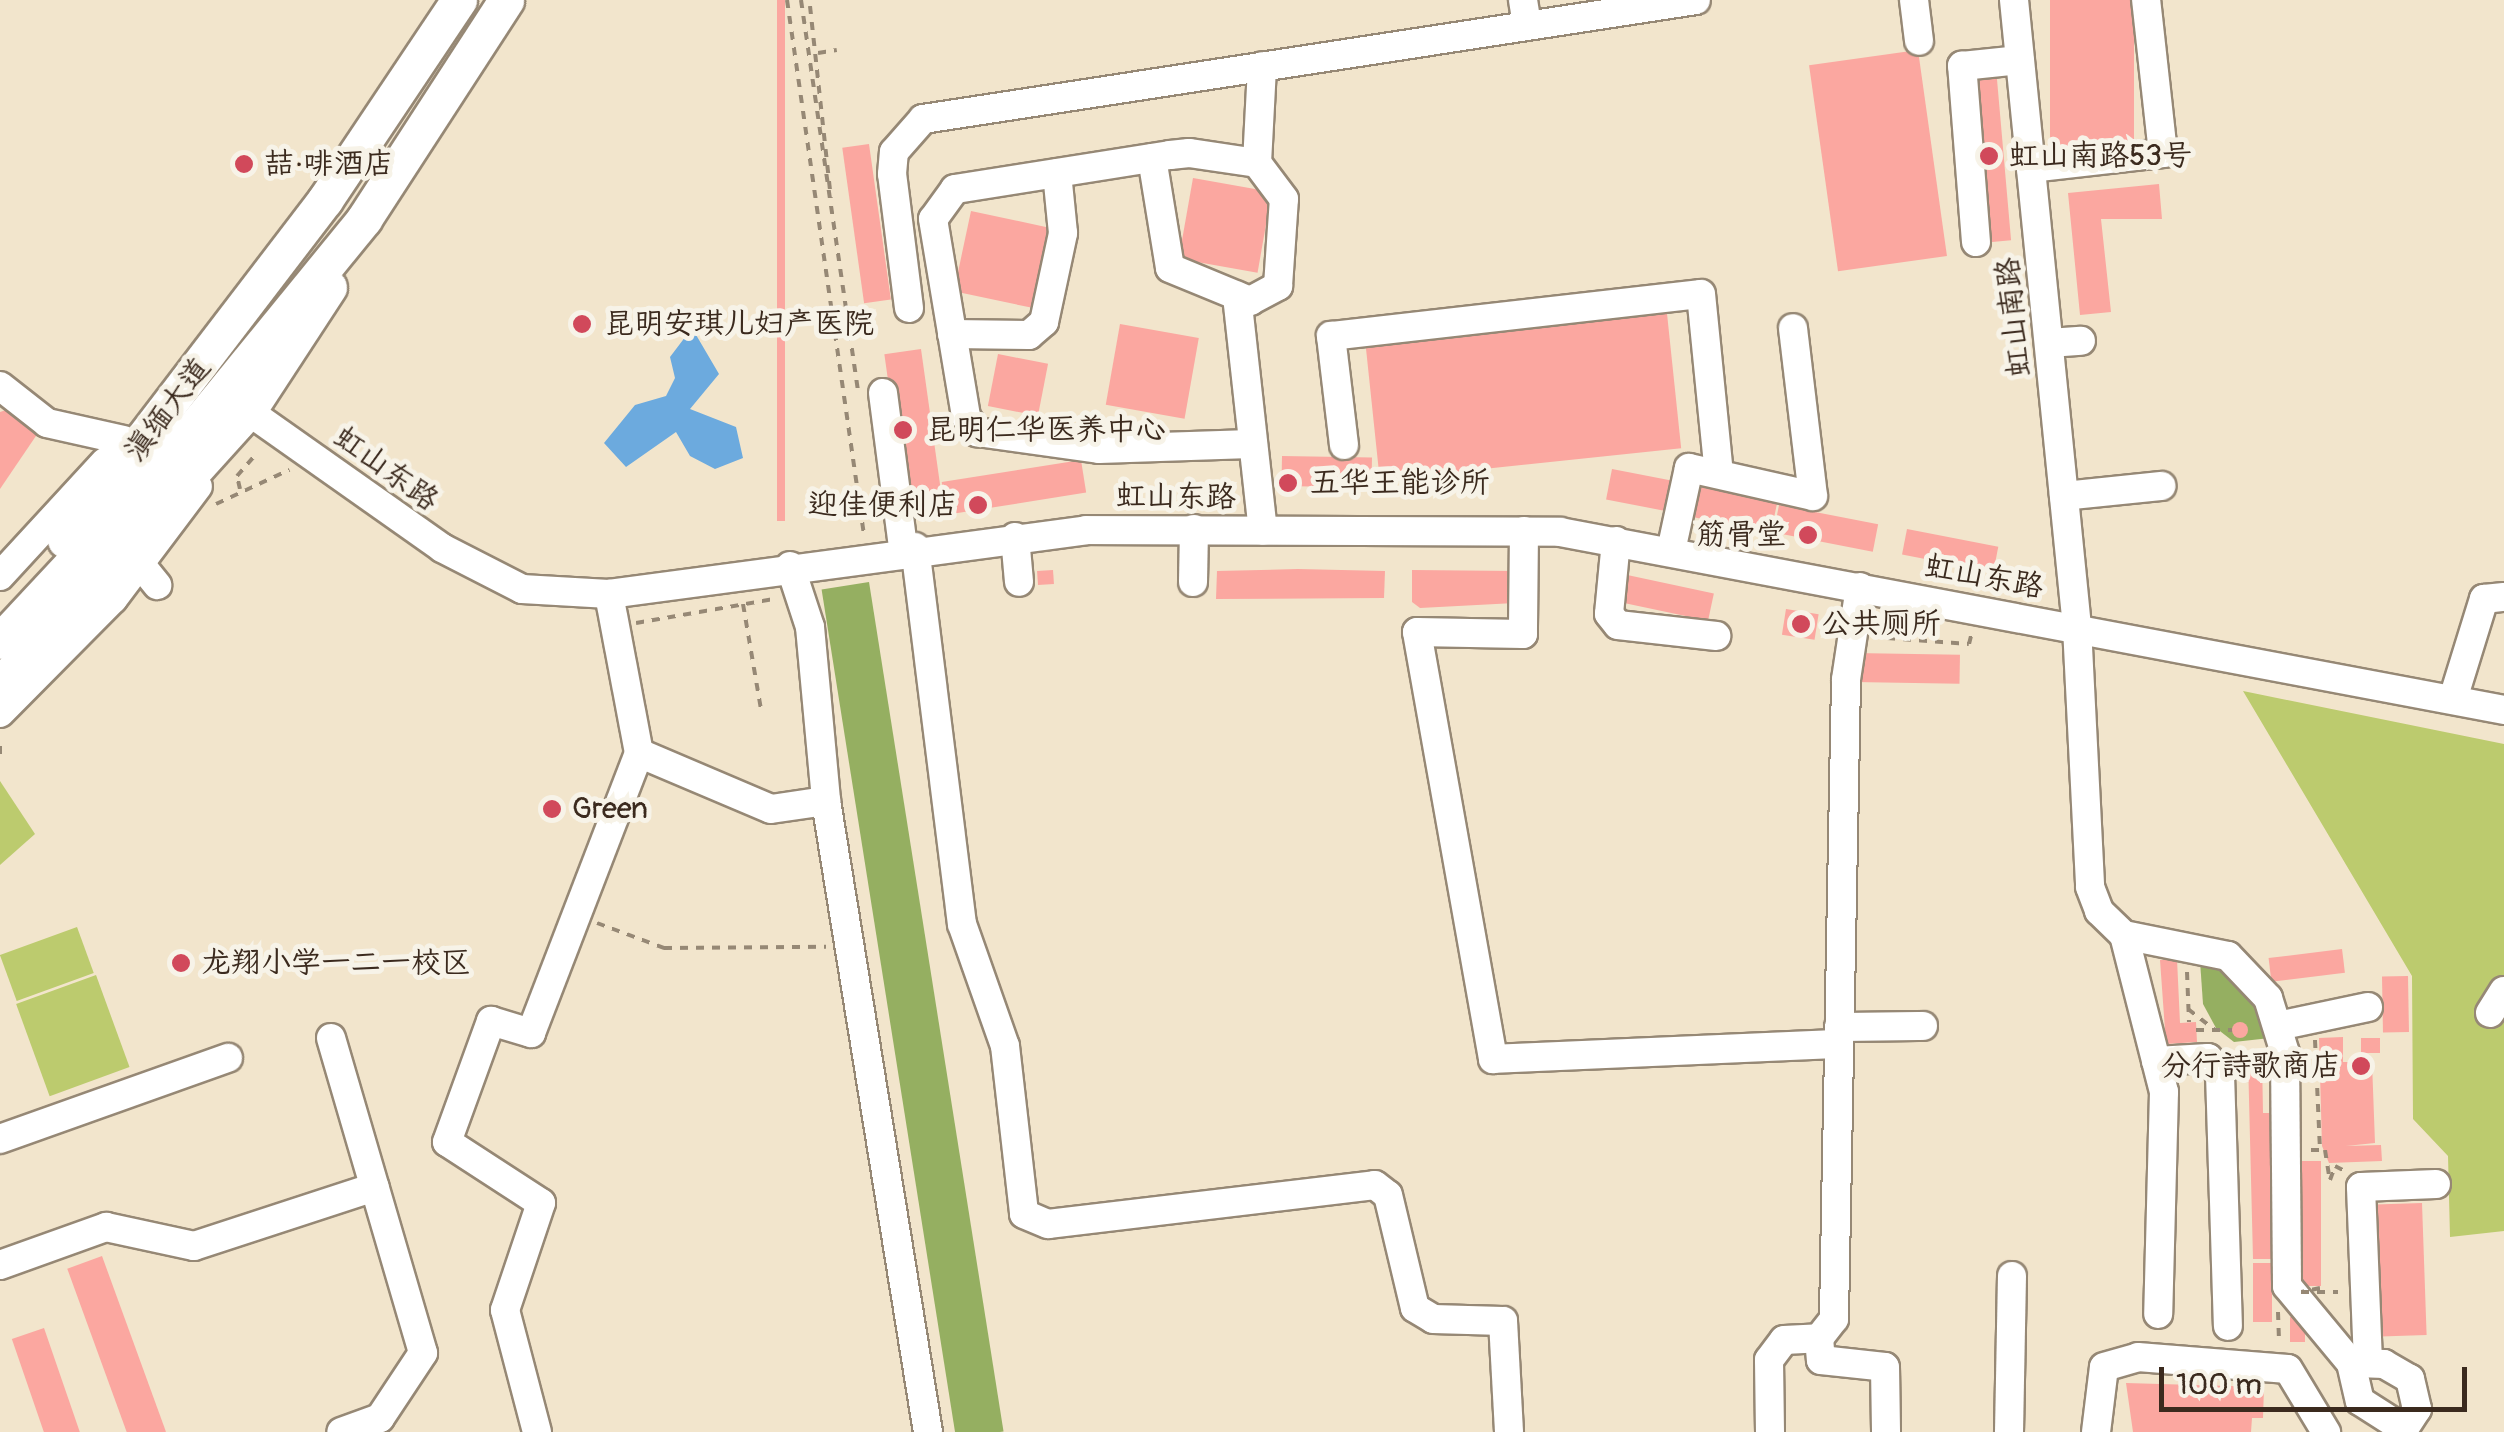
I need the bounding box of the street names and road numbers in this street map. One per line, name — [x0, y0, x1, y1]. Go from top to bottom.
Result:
street label: 虹山南路 — [1990, 255, 2038, 379]
street label: 滇缅大道 — [118, 351, 218, 469]
street label: 虹山东路 — [327, 419, 445, 519]
street label: 虹山东路 — [1116, 478, 1236, 516]
street label: 虹山东路 — [1922, 548, 2046, 606]

